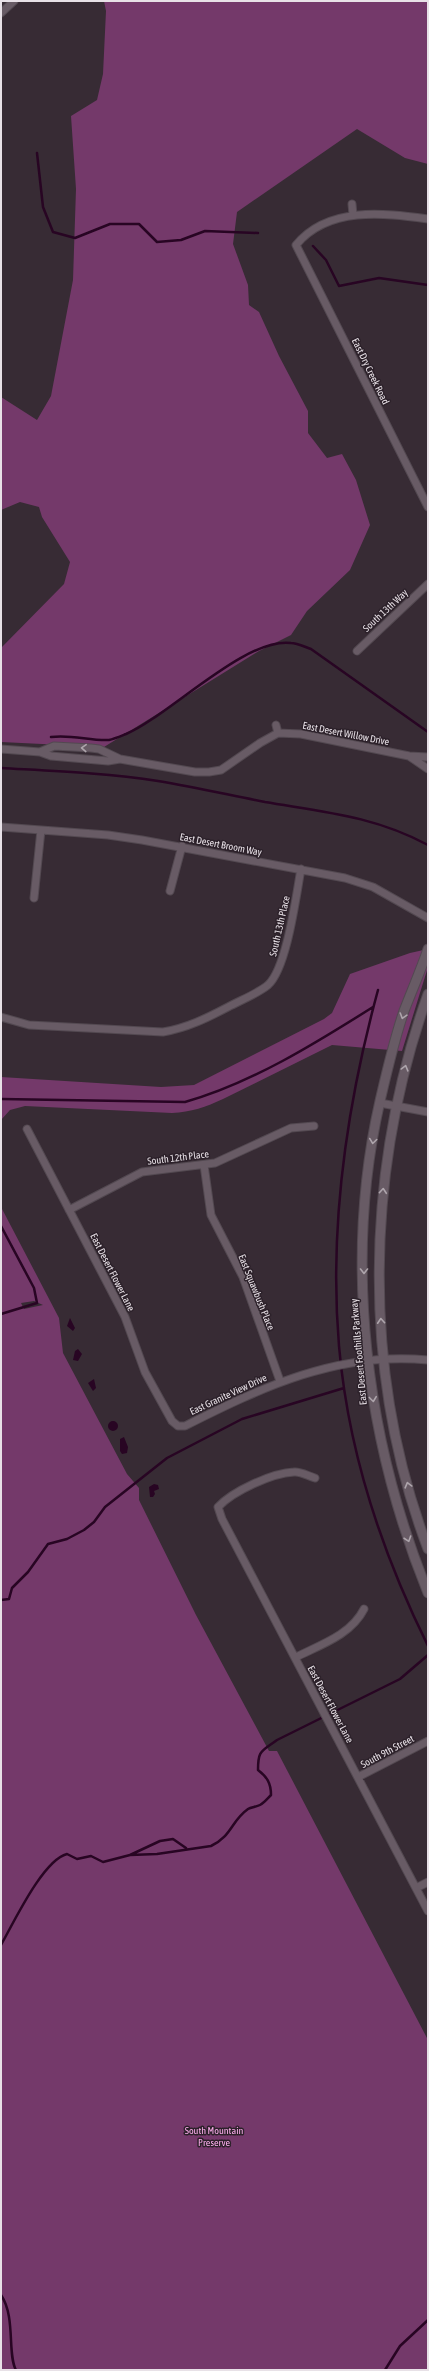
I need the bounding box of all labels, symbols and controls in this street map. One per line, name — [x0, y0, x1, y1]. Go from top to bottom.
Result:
street label: East Dry Creek Road — [350, 336, 391, 406]
street label: South 13th Way — [361, 587, 410, 634]
street label: East Desert Willow Drive — [302, 720, 391, 747]
one-way arrow — [81, 743, 87, 752]
street label: East Desert Broom Way — [179, 831, 263, 858]
street label: South 13th Place — [267, 894, 292, 957]
one-way arrow — [399, 1012, 408, 1019]
one-way arrow — [400, 1065, 409, 1072]
one-way arrow — [369, 1138, 378, 1144]
street label: South 12th Place — [147, 1148, 210, 1167]
one-way arrow — [379, 1188, 388, 1194]
street label: East Desert Flower Lane — [88, 1231, 137, 1313]
street label: East Squawbush Place — [236, 1253, 277, 1332]
one-way arrow — [360, 1268, 368, 1274]
street label: East Desert Foothills Parkway — [348, 1298, 369, 1406]
one-way arrow — [377, 1318, 386, 1324]
street label: East Granite View Drive — [188, 1372, 269, 1417]
one-way arrow — [368, 1396, 377, 1402]
one-way arrow — [404, 1482, 413, 1489]
one-way arrow — [403, 1535, 411, 1542]
street label: East Desert Flower Lane — [306, 1664, 356, 1745]
street label: South 9th Street — [359, 1733, 416, 1770]
park label: South Mountain Preserve — [185, 2125, 243, 2148]

